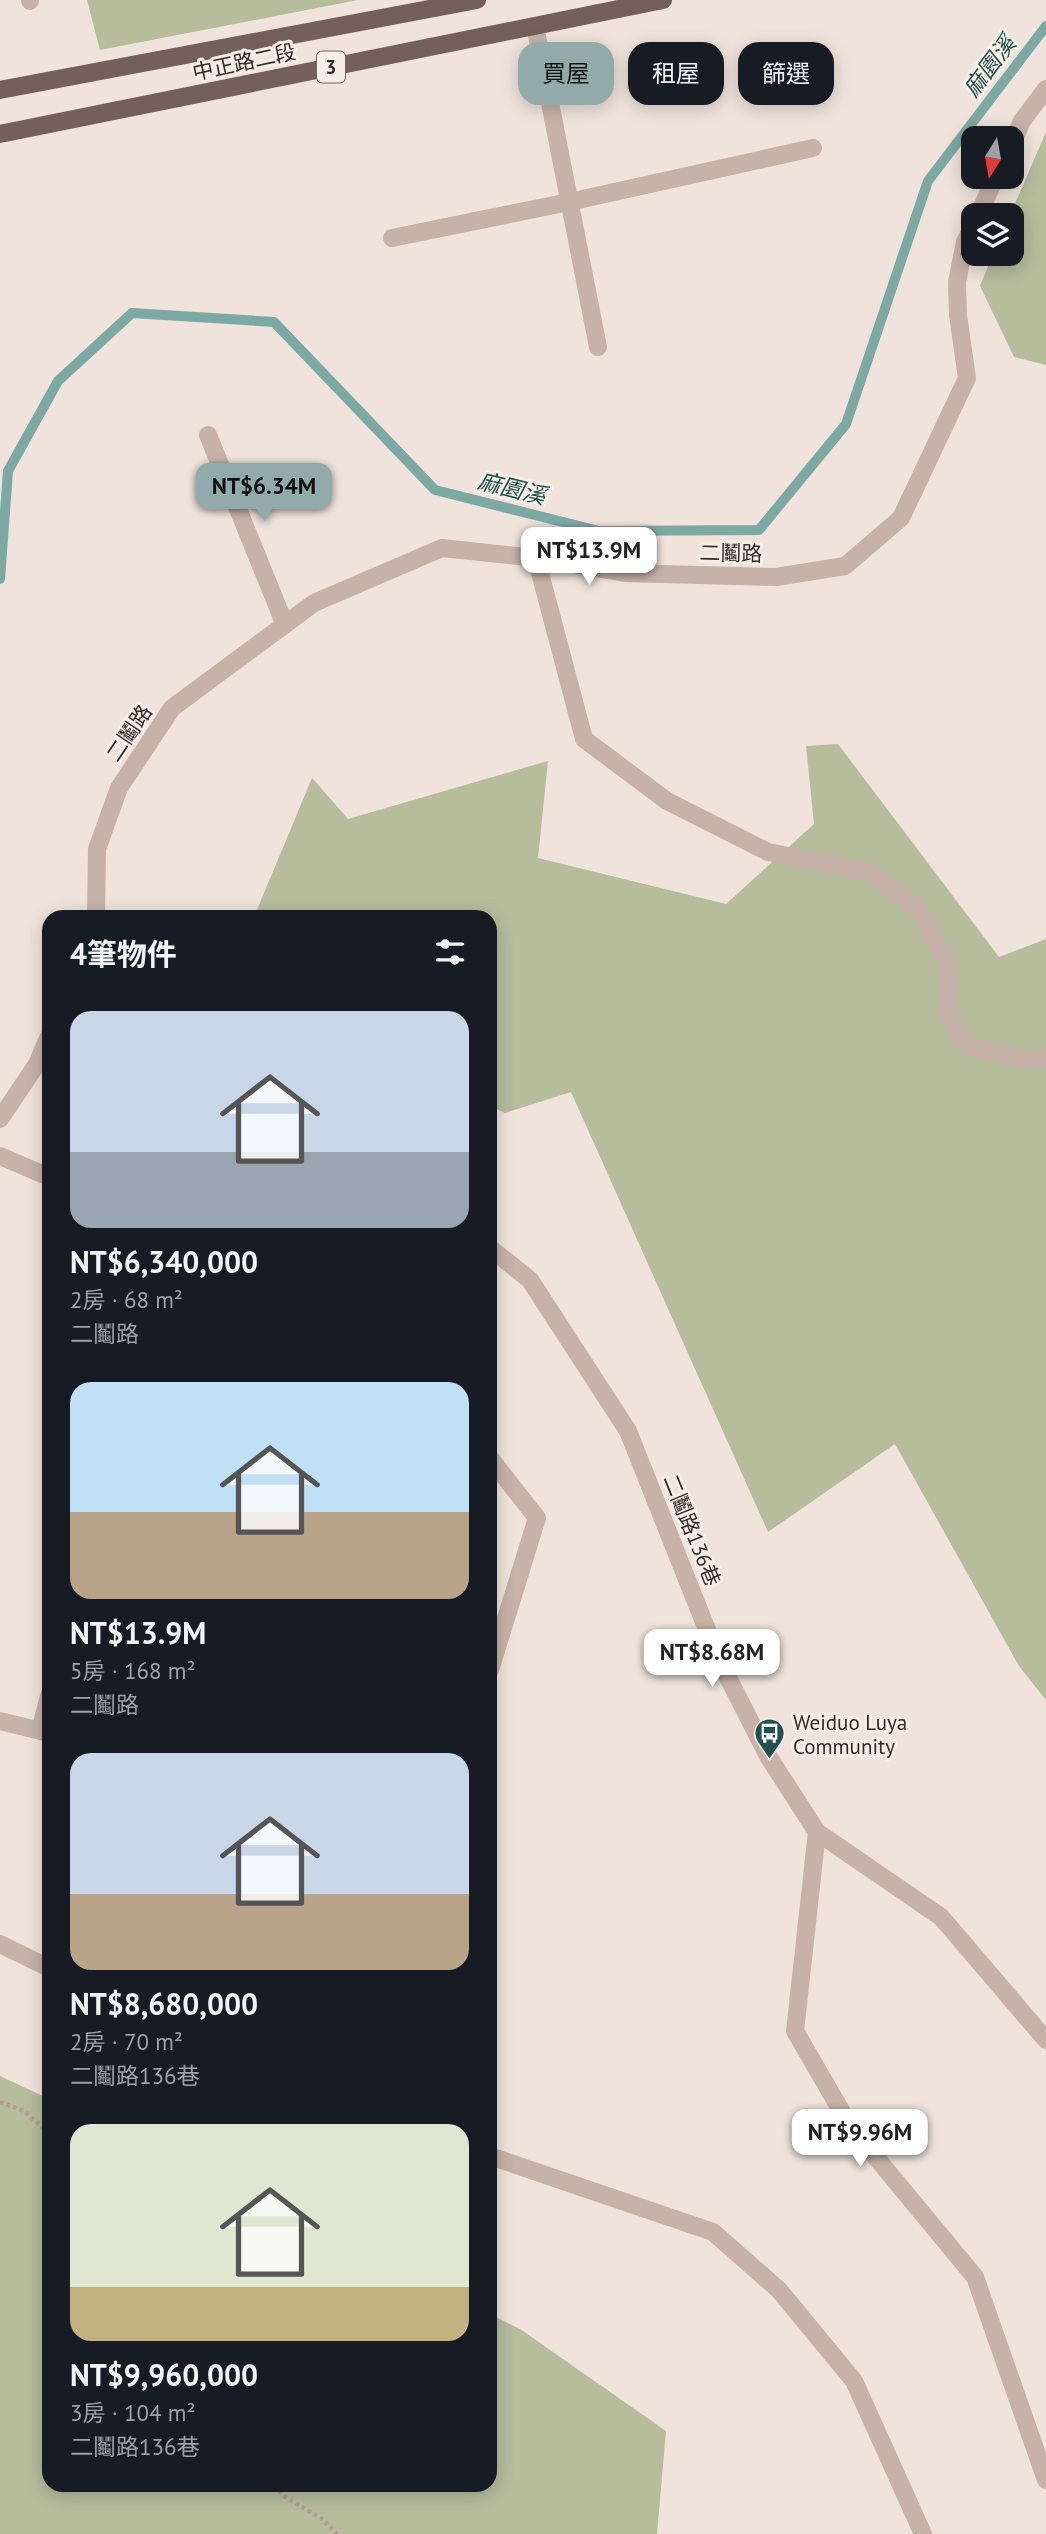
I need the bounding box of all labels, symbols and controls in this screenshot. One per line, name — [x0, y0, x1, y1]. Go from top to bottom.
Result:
water label: 麻園溪 — [957, 27, 1023, 102]
street label: 中正路二段 — [190, 38, 298, 86]
chip: 買屋 — [518, 42, 614, 105]
chip: 租屋 — [628, 42, 724, 105]
chip: 篩選 — [738, 42, 834, 105]
road number: 3 — [317, 52, 345, 82]
north arrow — [961, 126, 1024, 189]
map controls — [961, 126, 1024, 266]
button: layers — [961, 203, 1024, 266]
pin: NT$6.34M — [192, 463, 336, 523]
water label: 麻園溪 — [475, 466, 552, 511]
text: NT$6.34M — [212, 471, 316, 500]
pin: NT$13.9M — [517, 528, 661, 587]
text: NT$13.9M — [537, 535, 641, 564]
street label: 二鬮路 — [699, 539, 763, 567]
street label: 二鬮路 — [100, 699, 158, 767]
icon: filters — [431, 933, 469, 971]
text: 4筆物件 — [70, 934, 177, 973]
icon: home — [207, 1056, 333, 1182]
text: NT$6,340,000 — [70, 1242, 258, 1281]
text: 2房 · 68 m² — [70, 1285, 183, 1314]
text: 二鬮路 — [70, 1319, 139, 1348]
icon: home — [207, 1427, 333, 1553]
street label: 二鬮路136巷 — [657, 1470, 727, 1590]
text: NT$13.9M — [70, 1613, 206, 1652]
pin: NT$8.68M — [640, 1630, 784, 1689]
text: NT$8.68M — [660, 1637, 764, 1666]
text: 5房 · 168 m² — [70, 1656, 195, 1685]
text: 二鬮路 — [70, 1690, 139, 1719]
place label: Weiduo Luya Community — [793, 1709, 907, 1760]
bus stop icon: Weiduo Luya Community — [753, 1717, 787, 1761]
icon: home — [207, 1798, 333, 1924]
text: NT$8,680,000 — [70, 1984, 258, 2023]
text: 2房 · 70 m² — [70, 2027, 183, 2056]
text: 二鬮路136巷 — [70, 2061, 200, 2090]
pin: NT$9.96M — [788, 2110, 932, 2169]
text: NT$9.96M — [808, 2117, 912, 2146]
icon: home — [207, 2169, 333, 2295]
text: NT$9,960,000 — [70, 2355, 258, 2394]
text: 3房 · 104 m² — [70, 2398, 195, 2427]
text: 二鬮路136巷 — [70, 2432, 200, 2461]

